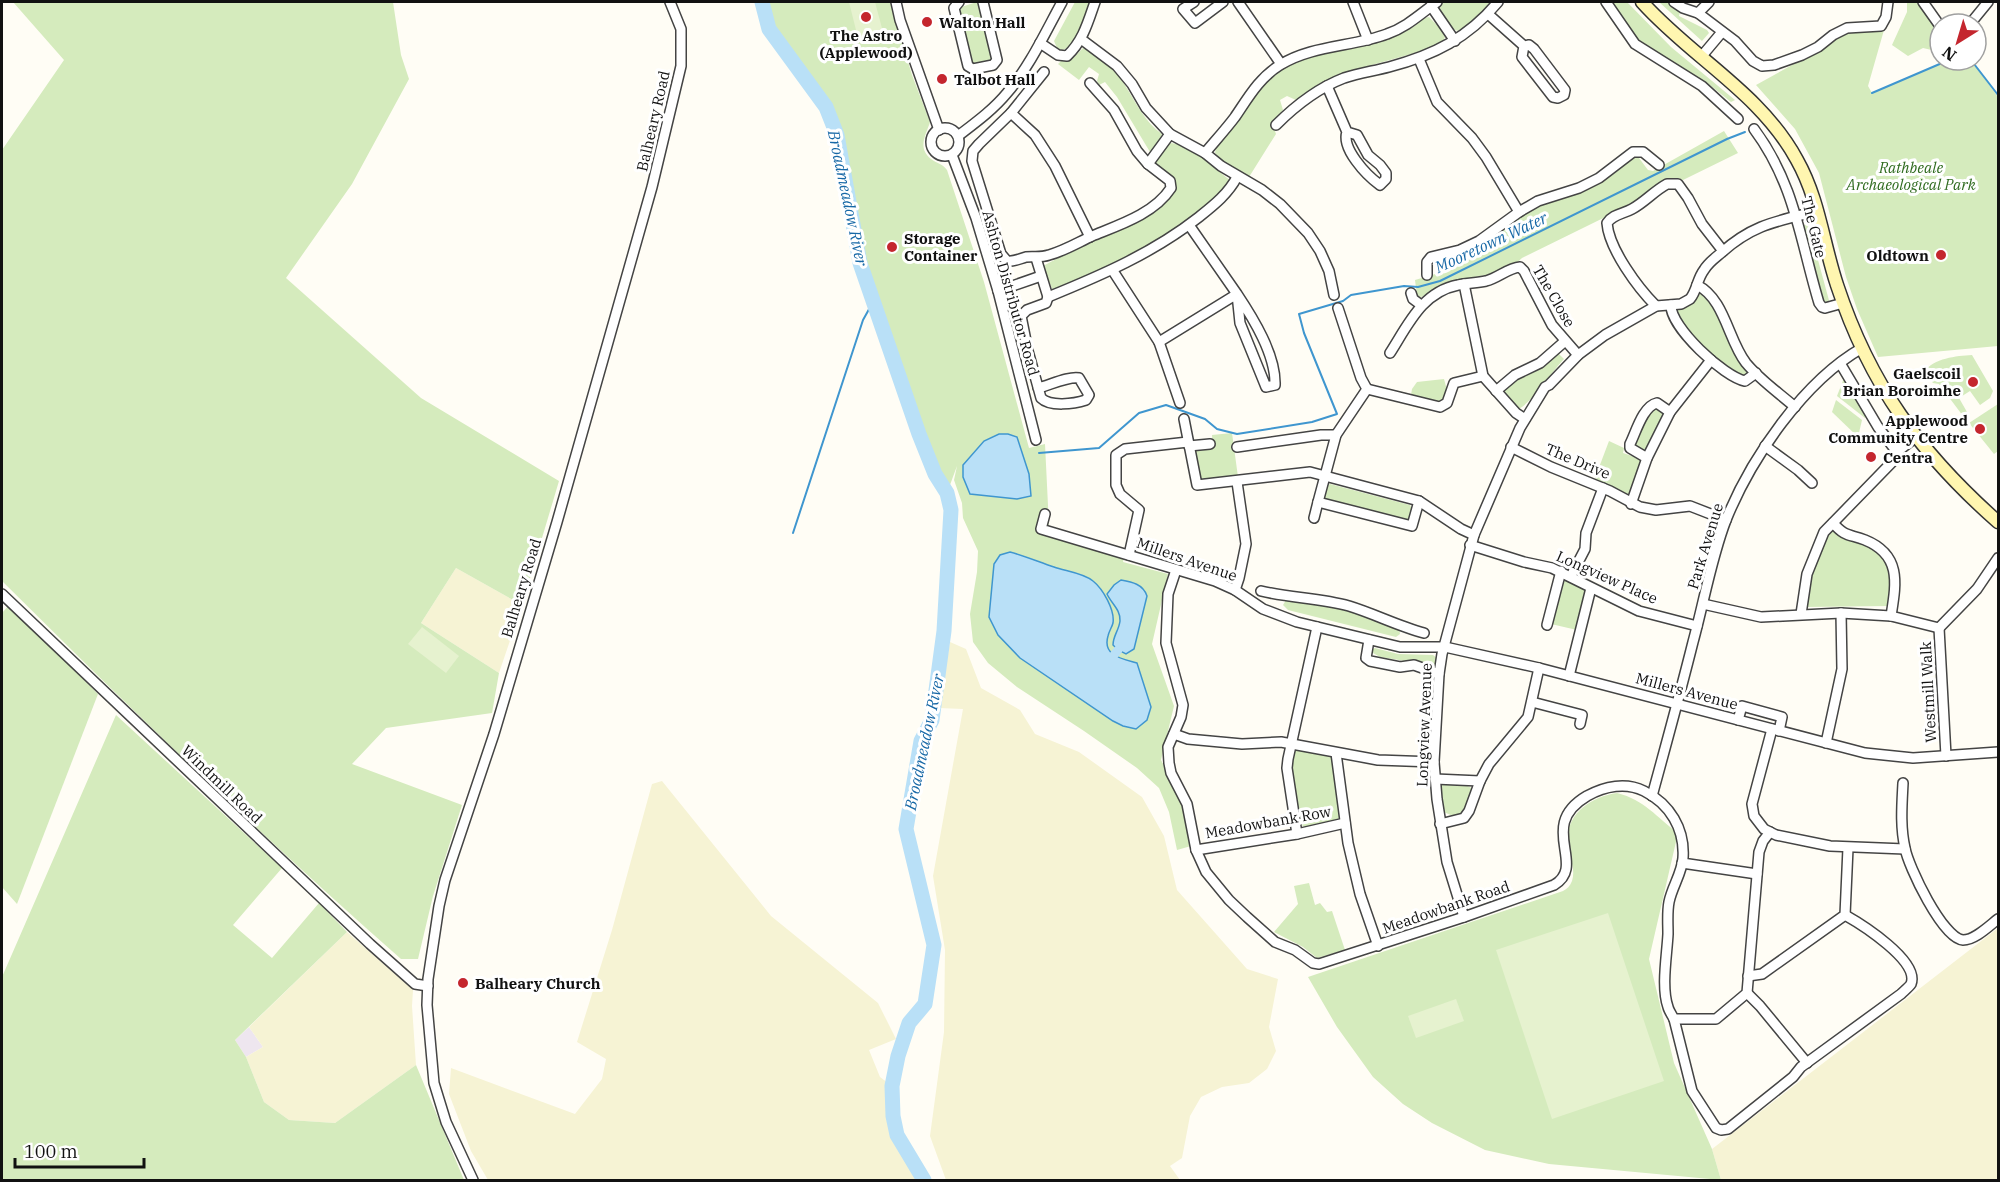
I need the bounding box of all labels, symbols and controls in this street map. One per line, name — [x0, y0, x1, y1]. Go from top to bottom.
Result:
marker: The Astro (Applewood) — [859, 10, 873, 24]
north arrow — [1928, 12, 1988, 72]
place label: Walton Hall — [939, 13, 1026, 32]
marker: Walton Hall — [920, 15, 934, 29]
place label: The Astro (Applewood) — [819, 26, 913, 62]
text: N — [1938, 42, 1960, 66]
street label: Balheary Road — [632, 69, 674, 173]
place label: Talbot Hall — [954, 70, 1035, 89]
marker: Talbot Hall — [935, 72, 949, 86]
water label: Broadmeadow River — [824, 127, 872, 269]
park label: Rathbeale Archaeological Park — [1845, 158, 1976, 194]
street label: The Gate — [1797, 194, 1831, 260]
water label: Mooretown Water — [1431, 207, 1551, 277]
street label: Ashton Distributor Road — [978, 208, 1044, 378]
place label: Storage Container — [904, 229, 978, 265]
marker: Storage Container — [885, 240, 899, 254]
place label: Oldtown — [1866, 246, 1929, 265]
marker: Oldtown — [1934, 248, 1948, 262]
street label: The Close — [1529, 261, 1579, 331]
place label: Gaelscoil Brian Boroimhe — [1843, 364, 1961, 400]
marker: Gaelscoil Brian Boroimhe — [1966, 375, 1980, 389]
place label: Applewood Community Centre — [1828, 411, 1969, 447]
marker: Applewood Community Centre — [1973, 422, 1987, 436]
street label: The Drive — [1543, 439, 1613, 483]
place label: Centra — [1883, 448, 1933, 467]
marker: Centra — [1864, 450, 1878, 464]
street label: Park Avenue — [1683, 501, 1727, 591]
street label: Millers Avenue — [1134, 533, 1240, 585]
street label: Balheary Road — [497, 536, 545, 640]
street label: Longview Place — [1553, 546, 1661, 608]
street label: Westmill Walk — [1916, 641, 1940, 743]
street label: Longview Avenue — [1412, 663, 1436, 787]
street label: Millers Avenue — [1634, 668, 1740, 714]
water label: Broadmeadow River — [900, 671, 948, 813]
street label: Windmill Road — [178, 741, 266, 827]
street label: Meadowbank Row — [1204, 802, 1333, 842]
street label: Meadowbank Road — [1380, 876, 1512, 938]
place label: Balheary Church — [475, 974, 601, 993]
marker: Balheary Church — [456, 976, 470, 990]
scale bar — [15, 1131, 144, 1169]
text: 100 m — [24, 1140, 78, 1163]

